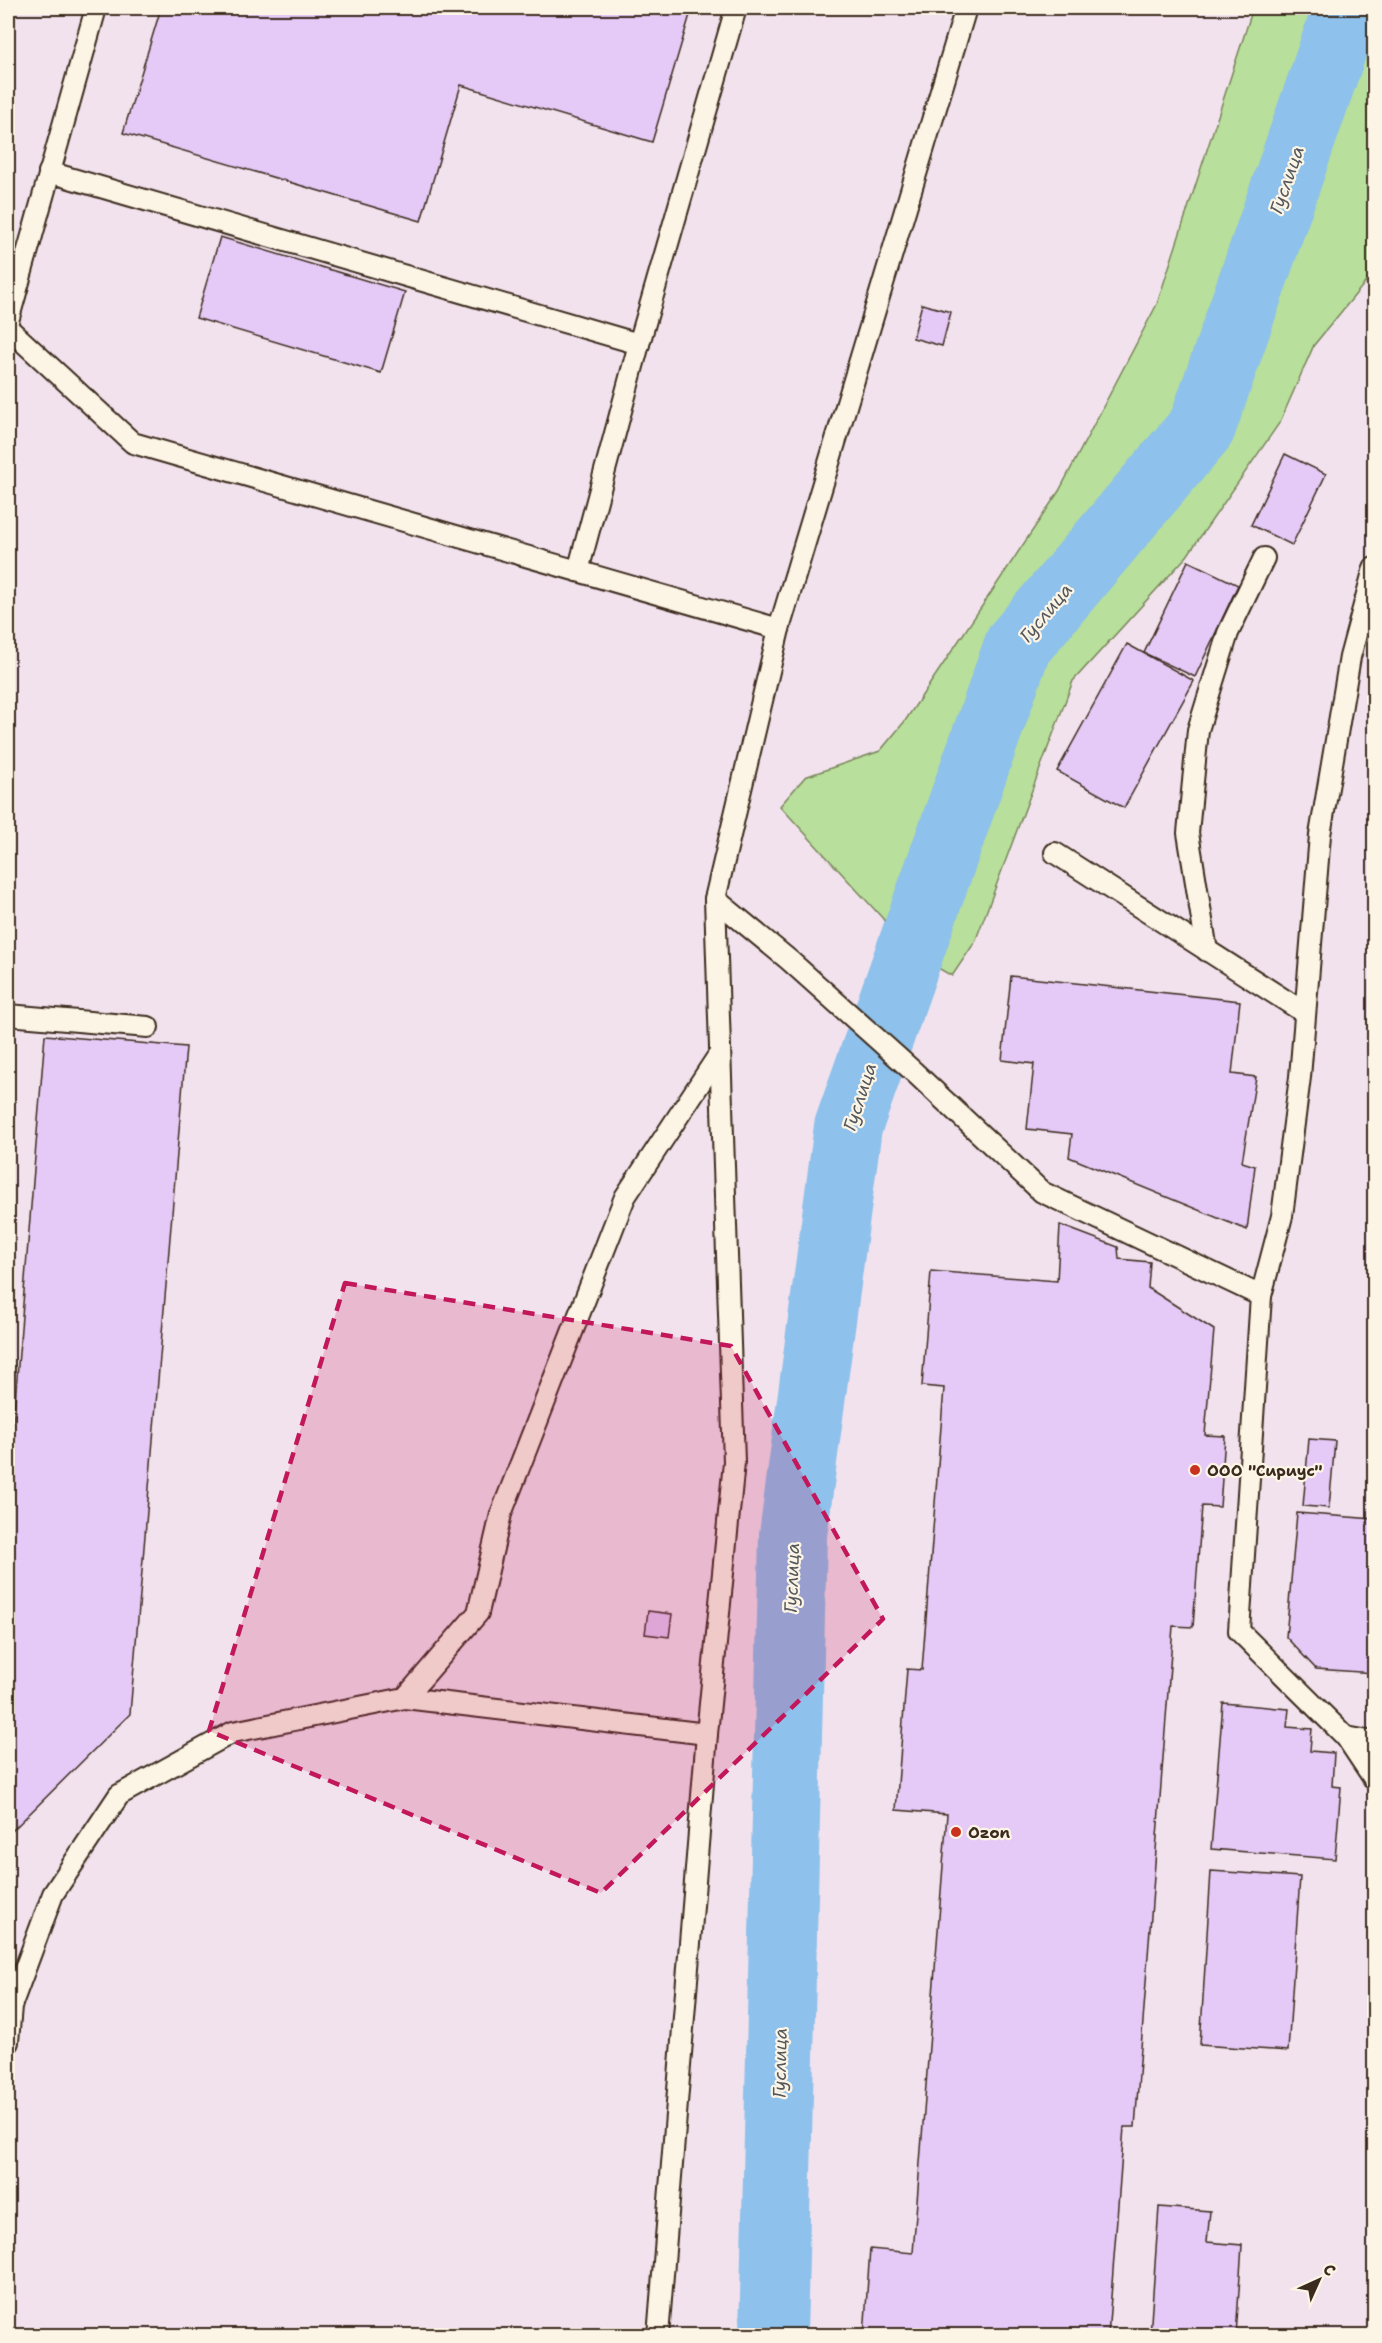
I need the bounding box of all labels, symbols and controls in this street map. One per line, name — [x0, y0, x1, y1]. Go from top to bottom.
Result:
water label: Гуслица — [1264, 143, 1310, 217]
water label: Гуслица — [1014, 578, 1078, 648]
water label: Гуслица — [838, 1060, 882, 1134]
place label: ООО "Сириус" — [1207, 1460, 1323, 1481]
marker: ООО "Сириус" — [1188, 1463, 1202, 1477]
water label: Гуслица — [779, 1542, 805, 1614]
place label: Ozon — [968, 1822, 1011, 1843]
marker: Ozon — [949, 1825, 963, 1839]
water label: Гуслица — [767, 2028, 793, 2098]
north arrow — [1289, 2250, 1349, 2310]
text: С — [1318, 2259, 1340, 2281]

